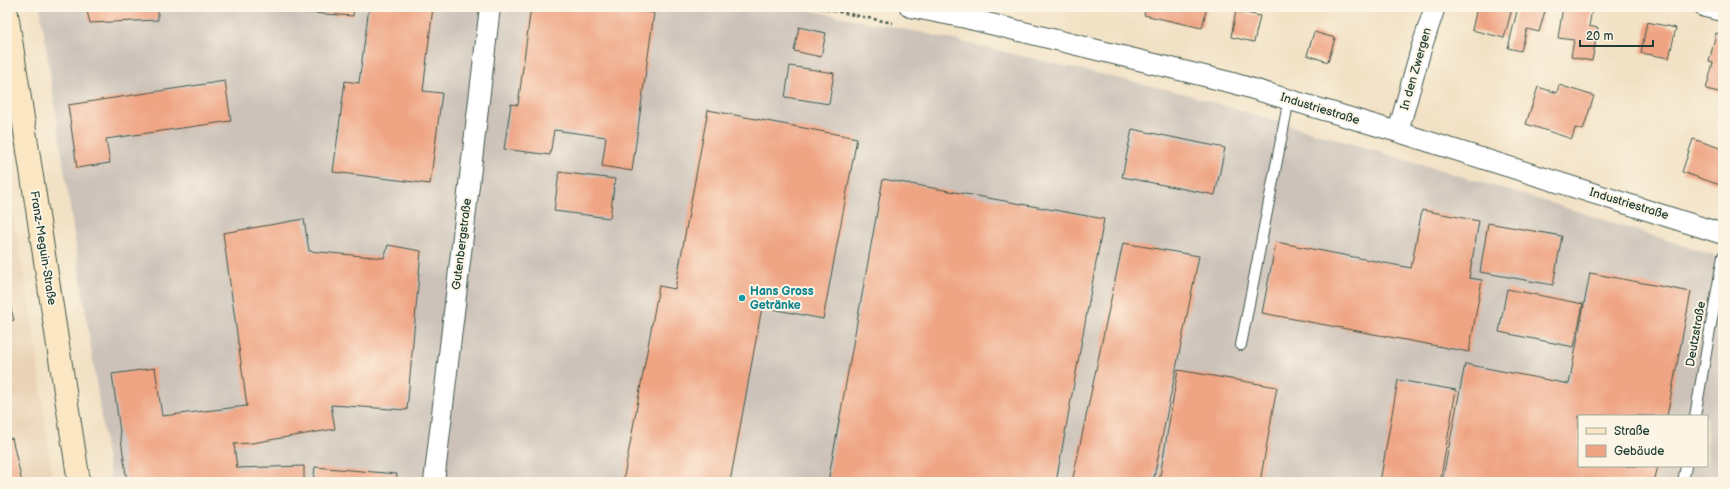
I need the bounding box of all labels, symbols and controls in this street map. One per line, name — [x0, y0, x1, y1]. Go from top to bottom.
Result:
scale bar — [1580, 22, 1653, 48]
street label: In den Zwergen — [1397, 26, 1435, 112]
text: 20 m — [1586, 29, 1613, 44]
street label: Industriestraße — [1278, 90, 1362, 128]
street label: Industriestraße — [1587, 185, 1671, 223]
street label: Franz-Meguin-Straße — [27, 190, 59, 306]
street label: Gutenbergstraße — [449, 197, 475, 291]
place label: Hans Gross Getränke — [750, 284, 814, 313]
marker: Hans Gross Getränke — [737, 293, 747, 303]
street label: Deutzstraße — [1683, 300, 1709, 368]
legend — [1578, 415, 1708, 467]
text: Straße — [1614, 424, 1650, 439]
text: Gebäude — [1614, 444, 1664, 459]

